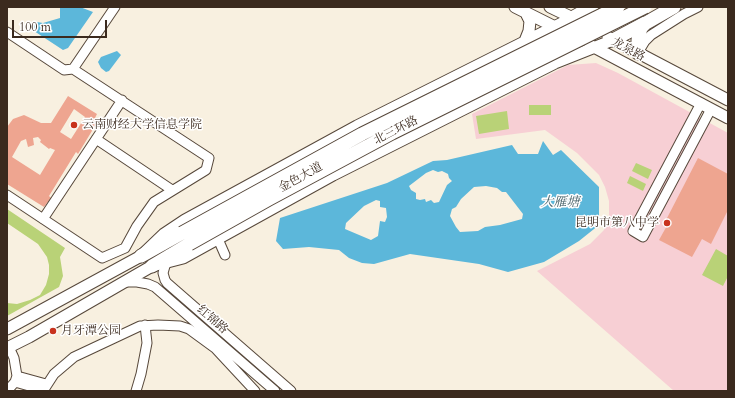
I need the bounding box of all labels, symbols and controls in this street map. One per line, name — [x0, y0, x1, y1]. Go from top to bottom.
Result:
scale bar — [14, 12, 109, 38]
text: 100 m — [19, 19, 51, 35]
street label: 龙泉路 — [609, 35, 647, 65]
street label: 北三环路 — [371, 114, 421, 148]
place label: 云南财经大学信息学院 — [82, 118, 202, 132]
marker: 云南财经大学信息学院 — [69, 120, 79, 130]
street label: 金色大道 — [277, 160, 325, 196]
water label: 大雁塘 — [541, 195, 579, 211]
place label: 昆明市第八中学 — [575, 216, 659, 230]
marker: 昆明市第八中学 — [662, 218, 672, 228]
street label: 红锦路 — [194, 303, 230, 337]
place label: 月牙潭公园 — [61, 324, 121, 338]
marker: 月牙潭公园 — [48, 326, 58, 336]

